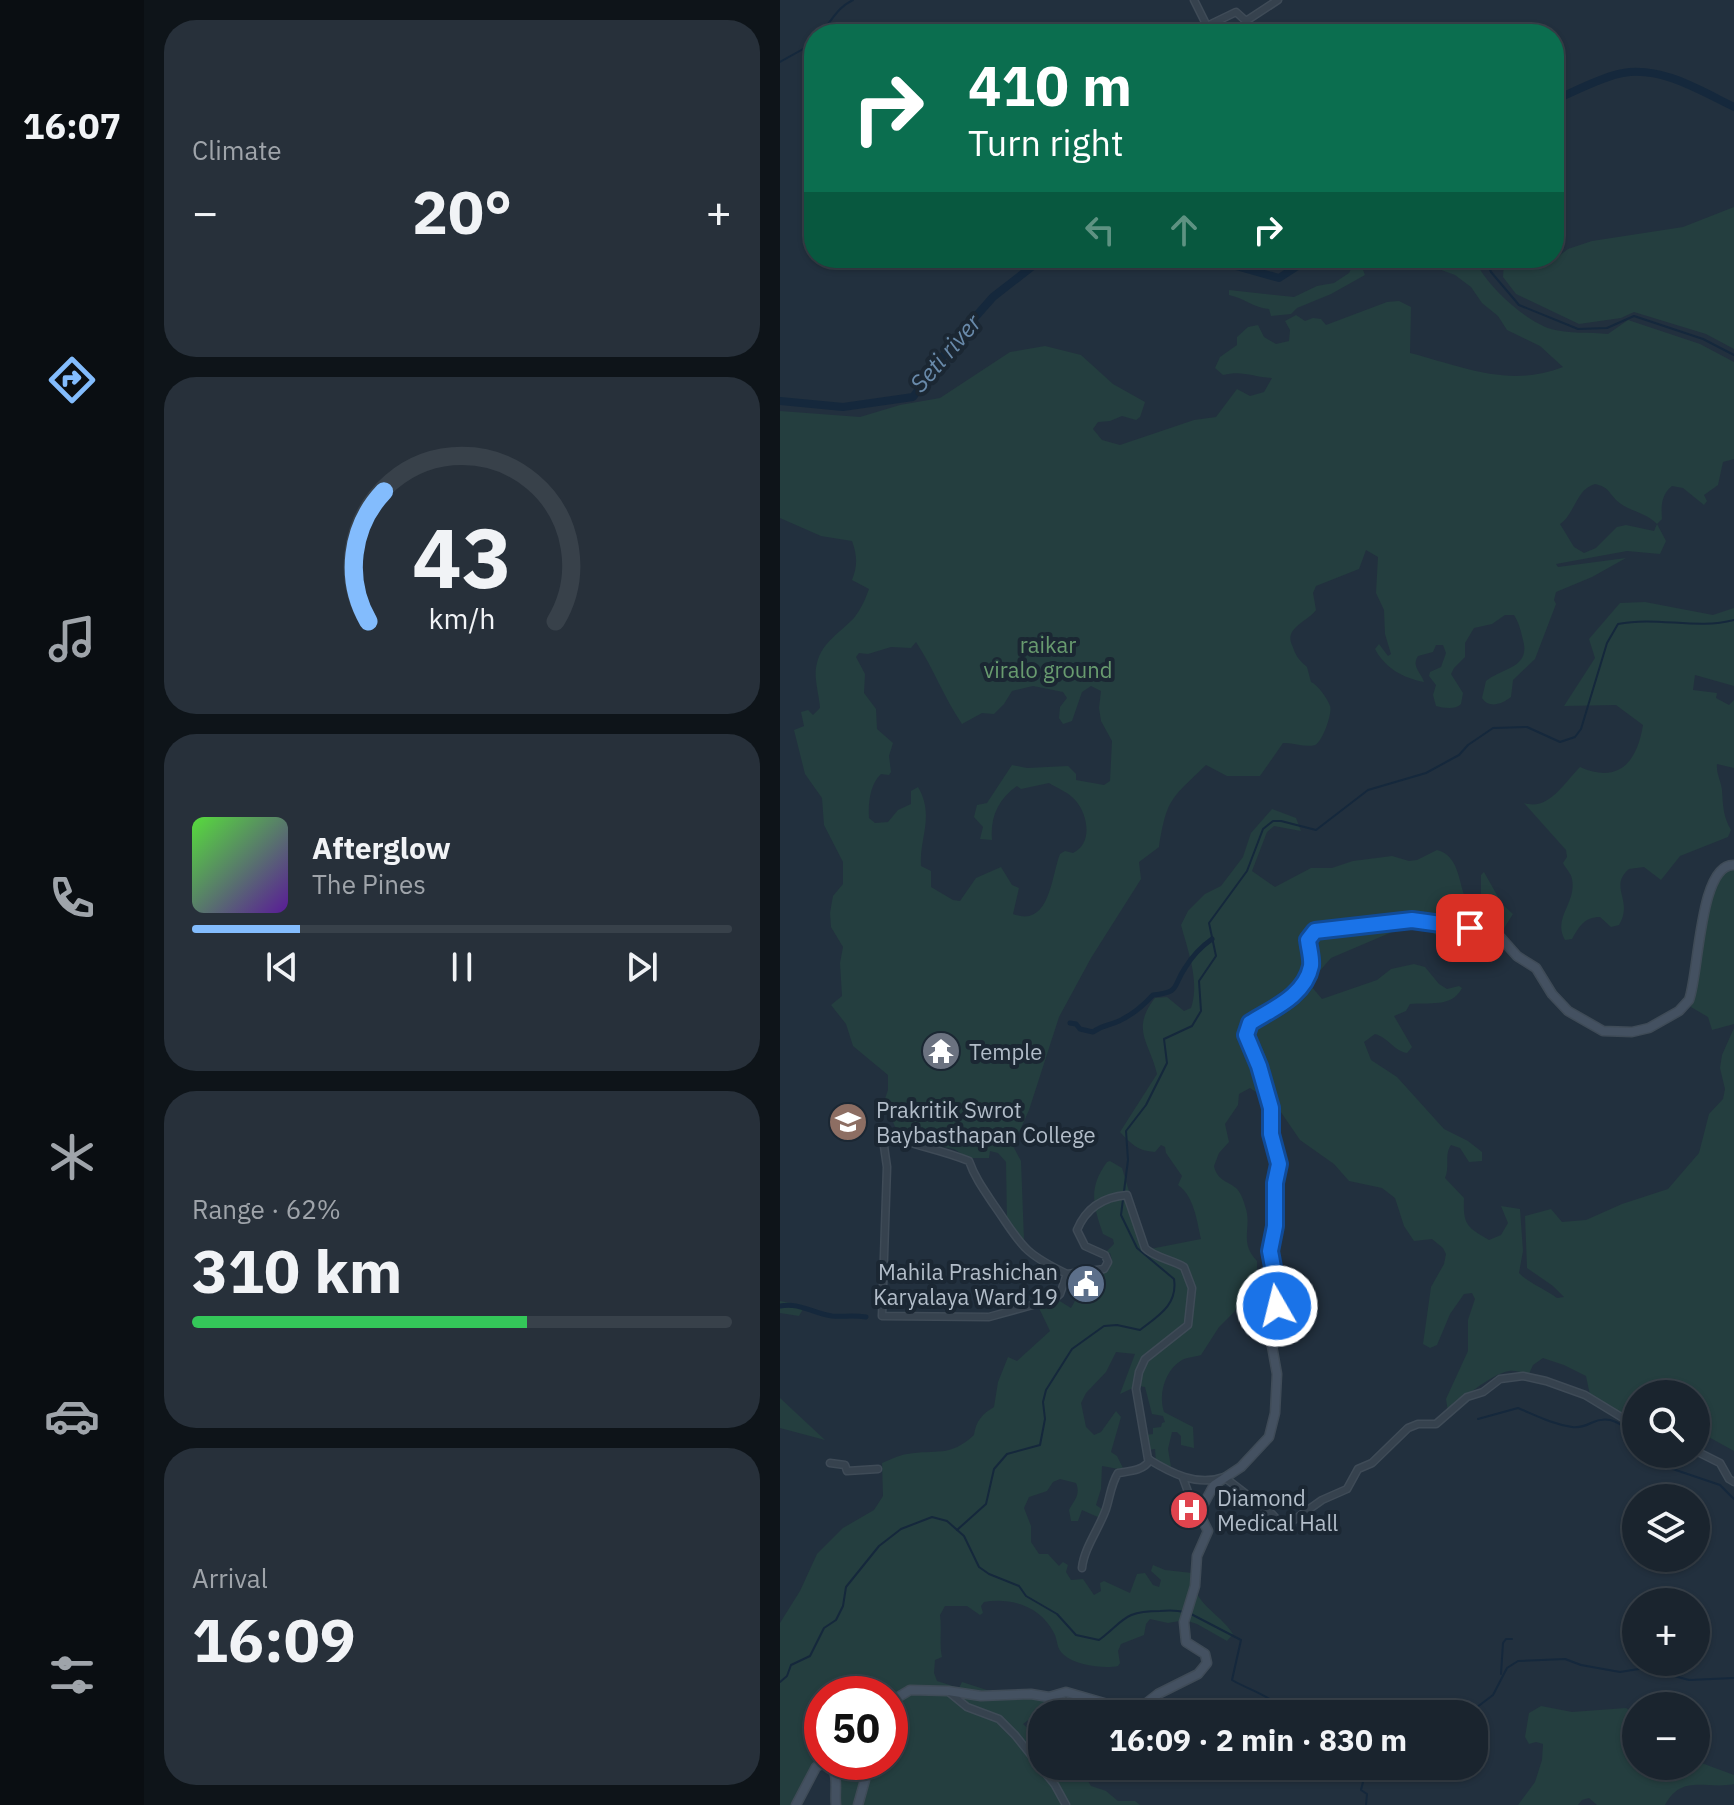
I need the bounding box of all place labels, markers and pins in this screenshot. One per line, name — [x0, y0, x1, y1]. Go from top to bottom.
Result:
pin — [1436, 894, 1504, 962]
temple icon: Temple — [920, 1030, 962, 1072]
place label: Temple — [969, 1037, 1042, 1066]
place label: Prakritik Swrot Baybasthapan College — [876, 1095, 1096, 1149]
school or university icon: Prakritik Swrot Baybasthapan College — [827, 1101, 869, 1143]
place label: Mahila Prashichan Karyalaya Ward 19 — [873, 1257, 1058, 1311]
public building icon: Mahila Prashichan Karyalaya Ward 19 — [1065, 1263, 1107, 1305]
place label: Diamond Medical Hall — [1217, 1483, 1338, 1537]
hospital icon: Diamond Medical Hall — [1168, 1489, 1210, 1531]

